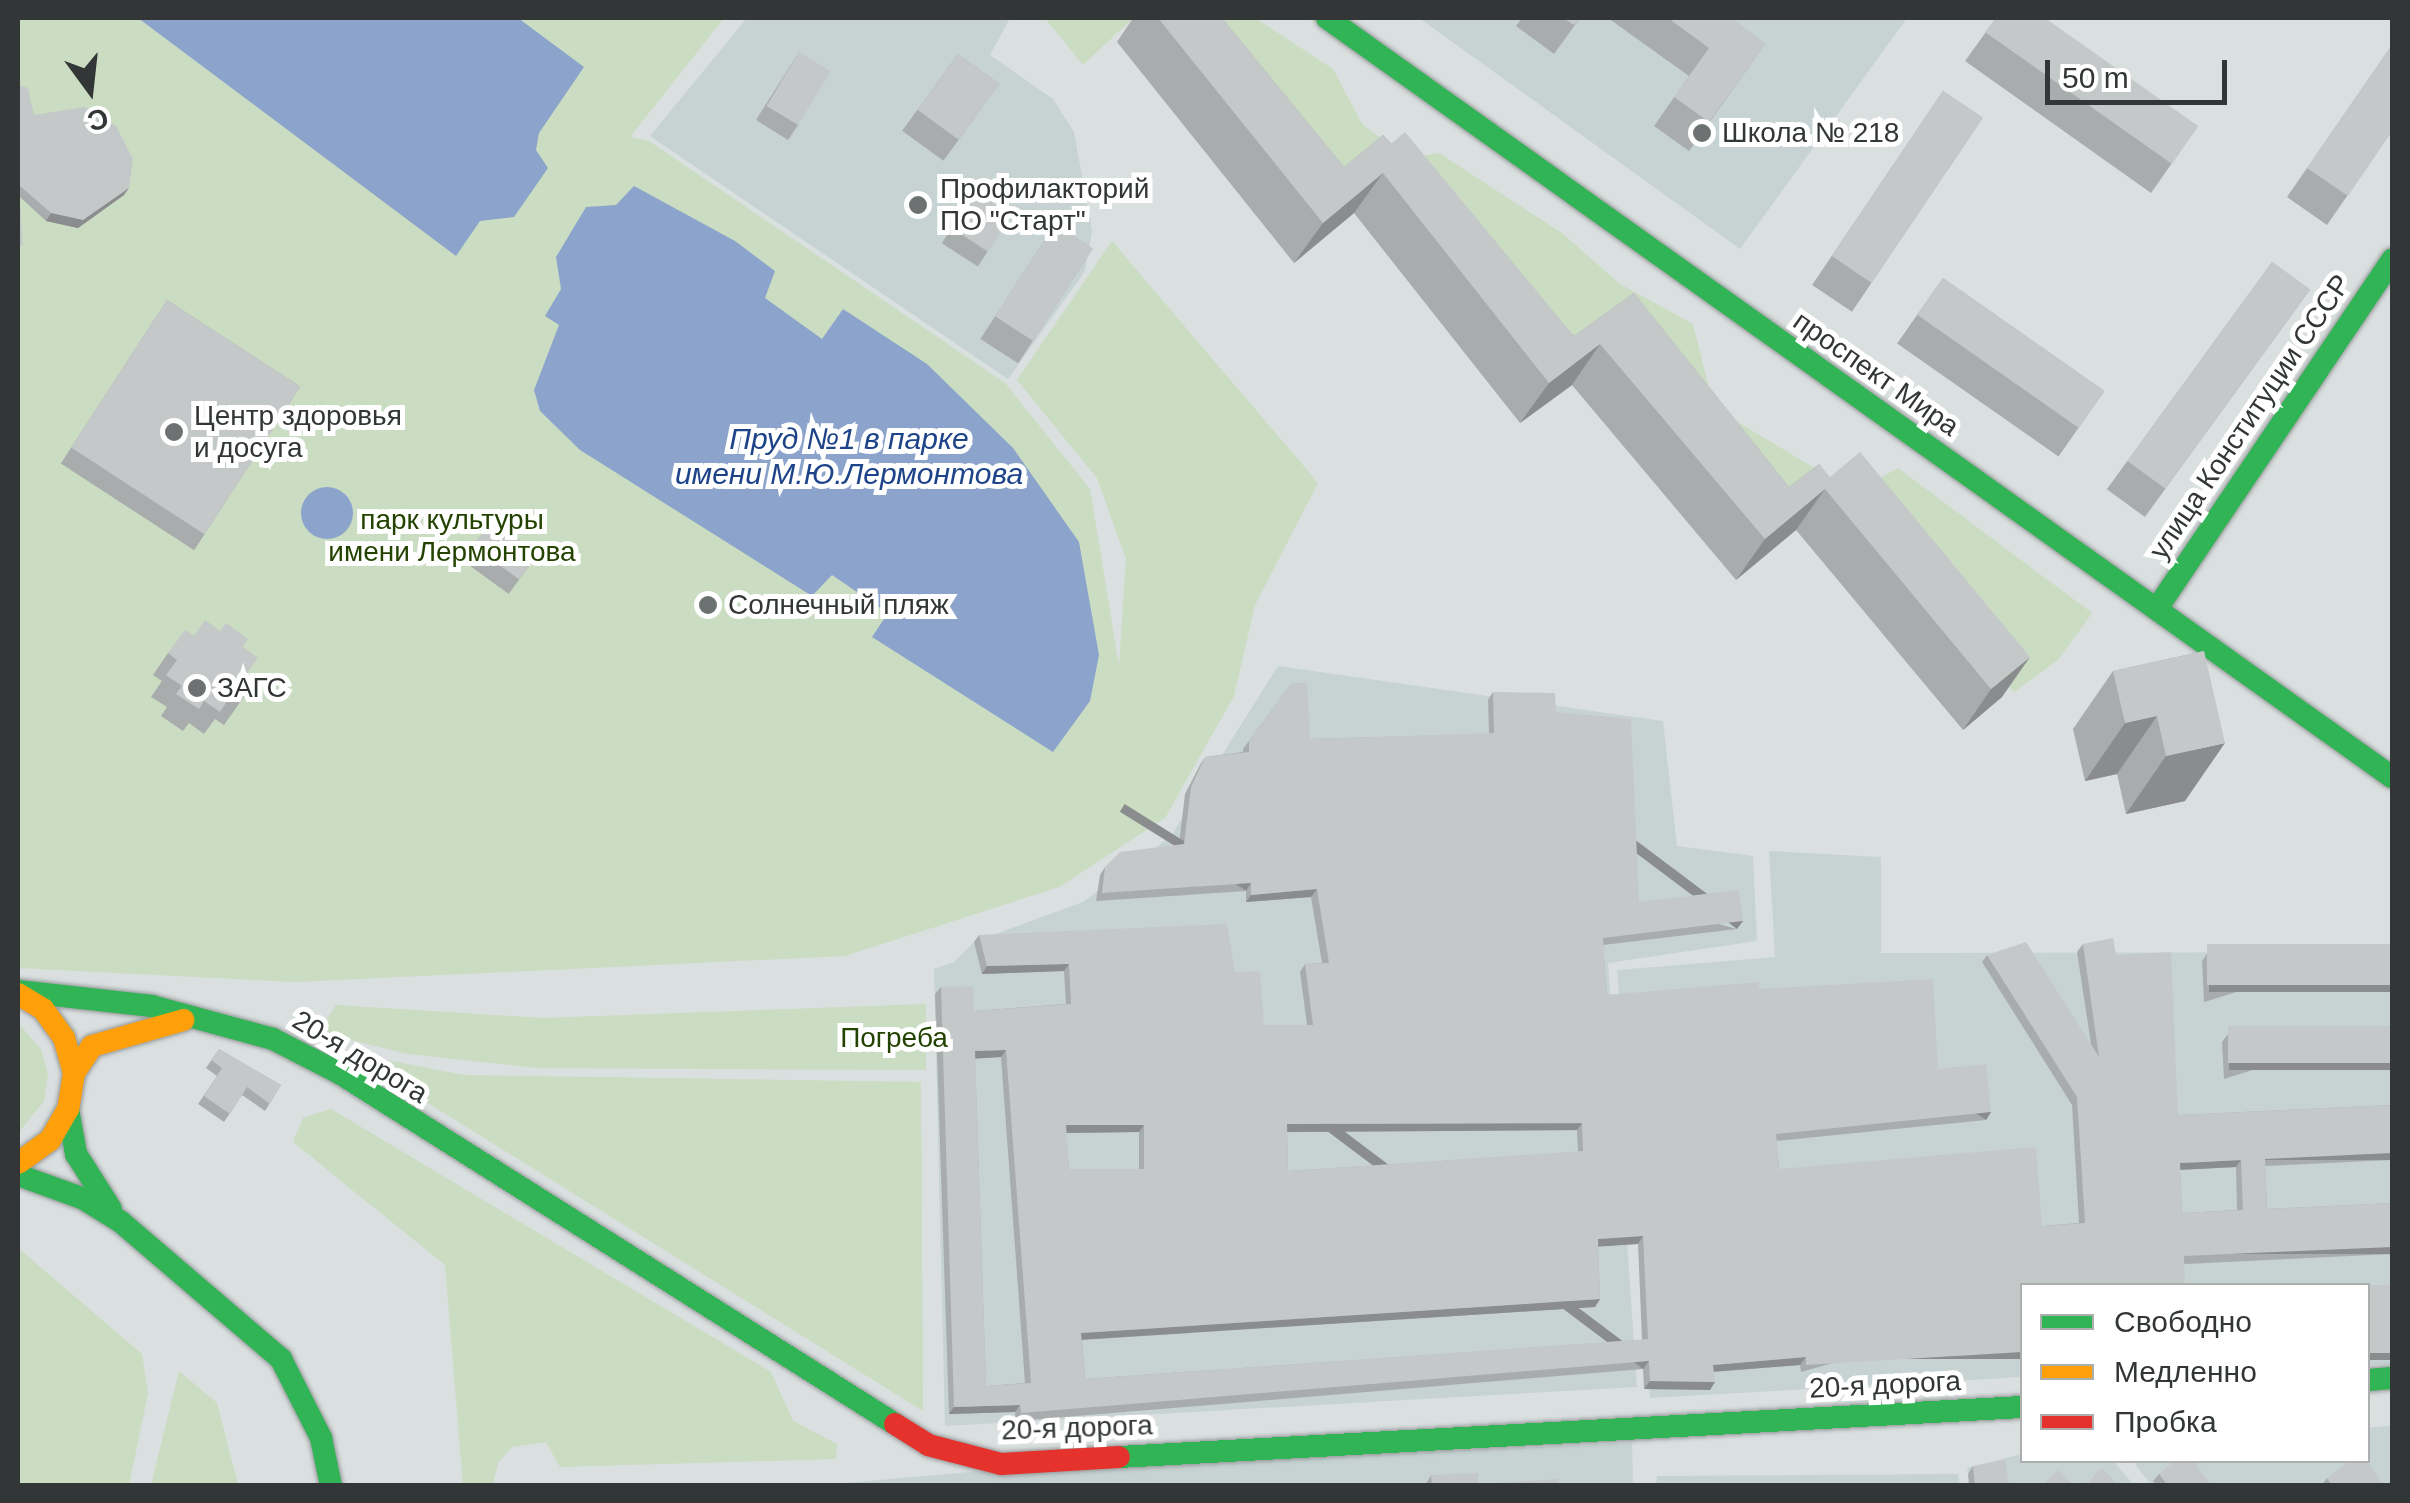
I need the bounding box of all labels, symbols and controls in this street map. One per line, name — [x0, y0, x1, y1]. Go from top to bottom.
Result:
north arrow — [40, 40, 140, 140]
scale bar — [2050, 40, 2232, 102]
text: 50 m — [2062, 61, 2129, 94]
text: С — [84, 102, 112, 137]
place label: Школа № 218 — [1722, 116, 1899, 150]
marker: Школа № 218 — [1691, 122, 1713, 144]
place label: Профилакторий ПО "Старт" — [940, 172, 1149, 238]
marker: Профилакторий ПО "Старт" — [905, 192, 931, 218]
street label: улица Конституции СССР — [2142, 268, 2358, 566]
street label: проспект Мира — [1787, 305, 1965, 443]
place label: Центр здоровья и досуга — [194, 399, 402, 465]
marker: Центр здоровья и досуга — [163, 421, 185, 443]
water label: Пруд №1 в парке имени М.Ю.Лермонтова — [675, 421, 1023, 492]
park label: парк культуры имени Лермонтова — [328, 503, 576, 569]
place label: Солнечный пляж — [728, 588, 949, 622]
marker: Солнечный пляж — [697, 594, 719, 616]
place label: ЗАГС — [217, 671, 287, 705]
marker: ЗАГС — [186, 677, 208, 699]
street label: 20-я дорога — [286, 1004, 434, 1110]
park label: Погреба — [840, 1021, 948, 1055]
legend — [2020, 1283, 2370, 1463]
text: Свободно — [2114, 1305, 2252, 1338]
text: Медленно — [2114, 1355, 2257, 1388]
street label: 20-я дорога — [1808, 1364, 1962, 1406]
text: Пробка — [2114, 1405, 2217, 1438]
street label: 20-я дорога — [1001, 1409, 1153, 1447]

